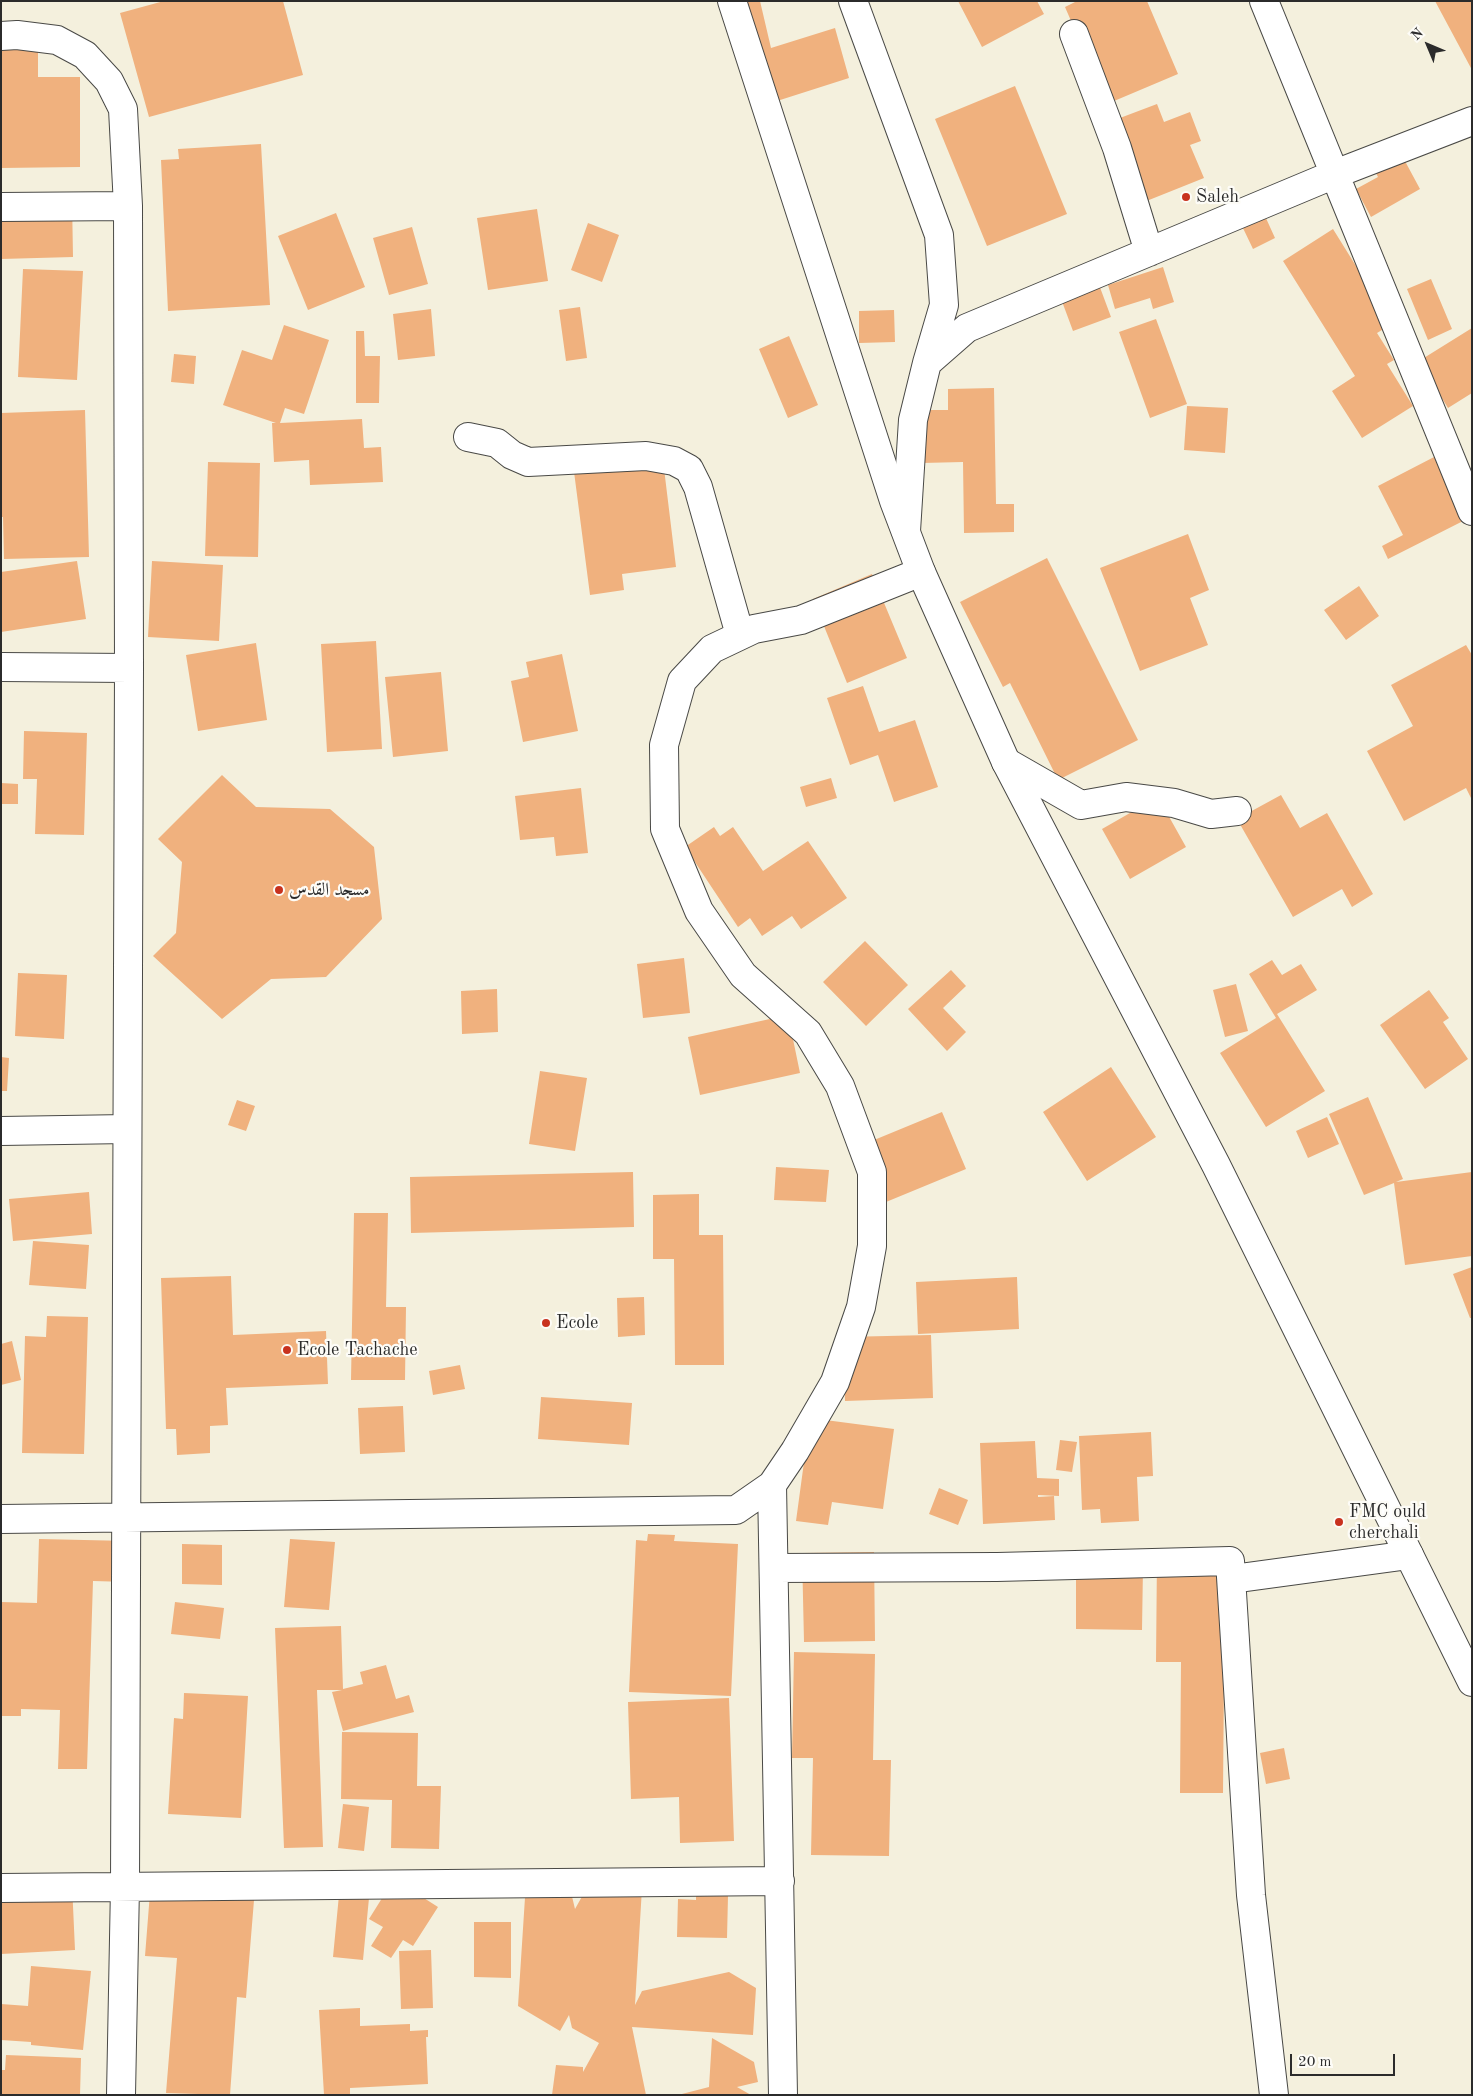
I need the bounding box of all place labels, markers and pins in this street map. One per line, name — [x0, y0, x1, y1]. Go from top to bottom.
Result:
place label: Saleh — [1196, 186, 1239, 208]
marker: Saleh — [1180, 191, 1192, 203]
place label: مسجد القدس — [289, 879, 370, 901]
marker: مسجد القدس — [273, 884, 285, 896]
place label: Ecole — [556, 1312, 598, 1334]
marker: Ecole — [540, 1317, 552, 1329]
place label: Ecole Tachache — [297, 1339, 418, 1361]
marker: Ecole Tachache — [281, 1344, 293, 1356]
place label: FMC ould cherchali — [1349, 1501, 1426, 1544]
marker: FMC ould cherchali — [1333, 1516, 1345, 1528]

